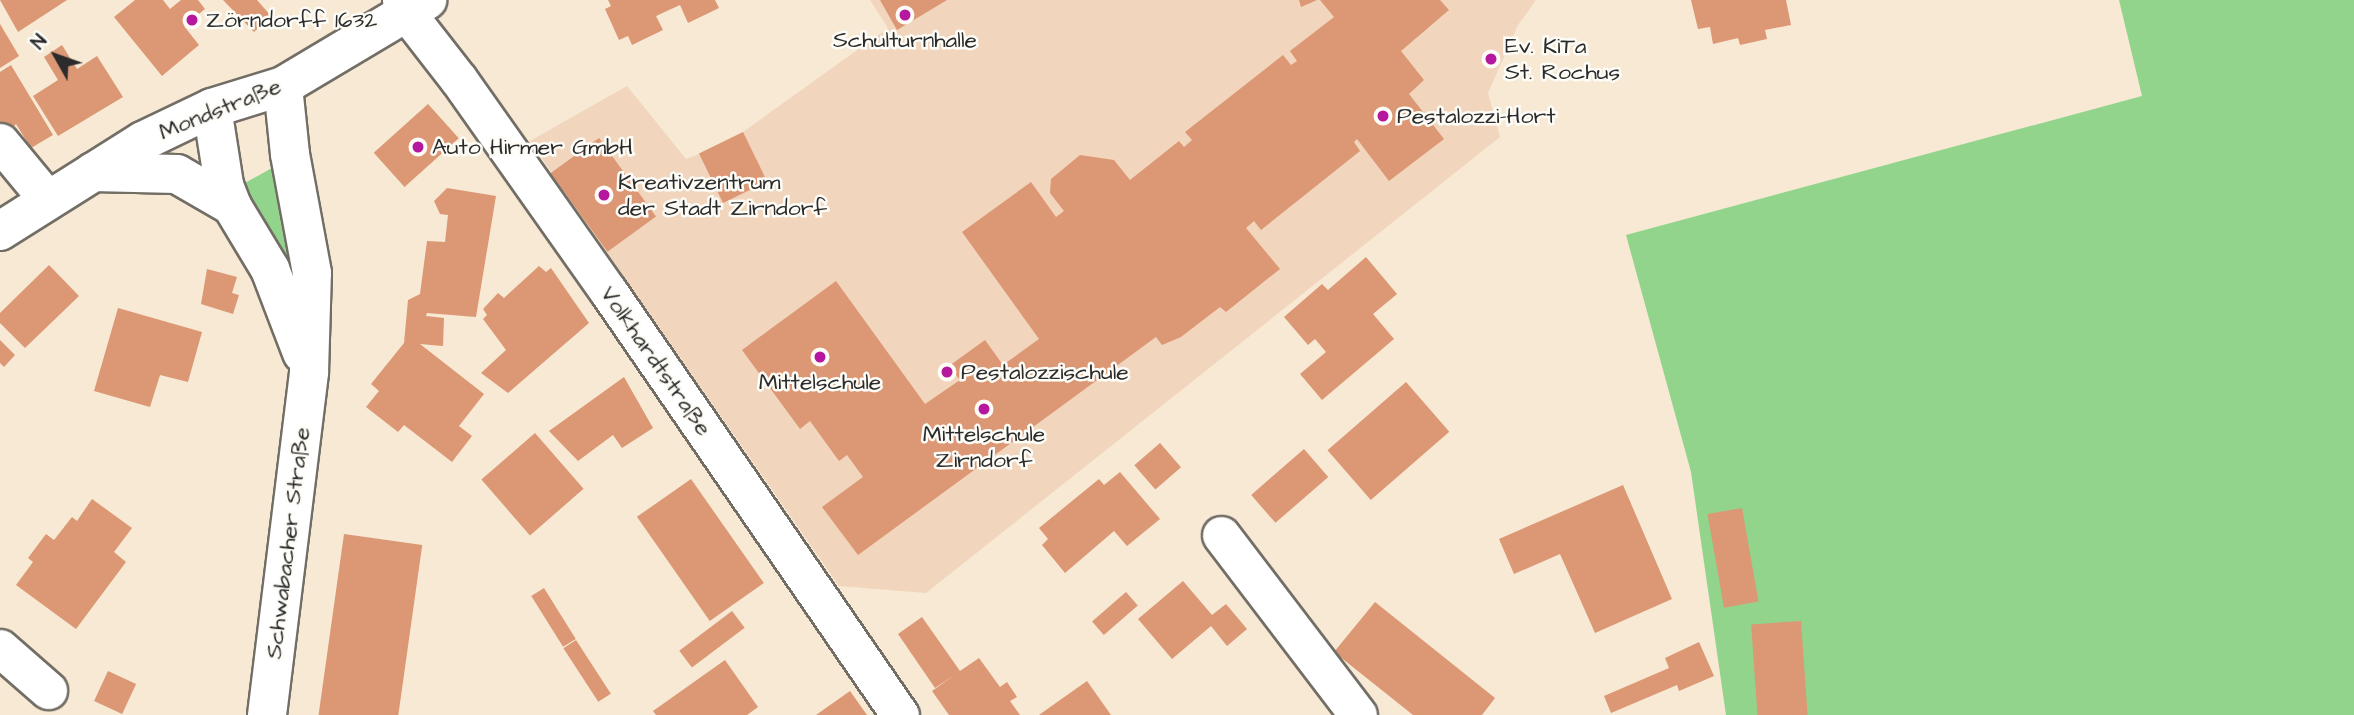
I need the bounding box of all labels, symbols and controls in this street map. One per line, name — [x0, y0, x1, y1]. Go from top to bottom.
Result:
place label: Zörndorff 1632 — [206, 6, 377, 34]
marker: Schulturnhalle — [897, 7, 913, 23]
marker: Zörndorff 1632 — [184, 12, 200, 28]
north arrow — [21, 21, 91, 91]
place label: Schulturnhalle — [833, 26, 977, 54]
text: N — [25, 29, 54, 55]
place label: Ev. KiTa St. Rochus — [1505, 32, 1620, 86]
marker: Ev. KiTa St. Rochus — [1483, 51, 1499, 67]
street label: Mondstraße — [155, 72, 285, 146]
place label: Pestalozzi-Hort — [1397, 102, 1555, 130]
marker: Pestalozzi-Hort — [1375, 108, 1391, 124]
place label: Auto Hirmer GmbH — [432, 133, 633, 161]
marker: Auto Hirmer GmbH — [410, 139, 426, 155]
place label: Kreativzentrum der Stadt Zirndorf — [618, 168, 827, 222]
marker: Kreativzentrum der Stadt Zirndorf — [596, 187, 612, 203]
street label: Volkhardtstraße — [594, 281, 718, 441]
marker: Mittelschule — [812, 349, 828, 365]
place label: Pestalozzischule — [961, 358, 1129, 386]
marker: Pestalozzischule — [939, 364, 955, 380]
place label: Mittelschule — [759, 368, 881, 396]
marker: Mittelschule Zirndorf — [976, 401, 992, 417]
place label: Mittelschule Zirndorf — [923, 420, 1045, 474]
street label: Schwabacher Straße — [260, 426, 316, 660]

